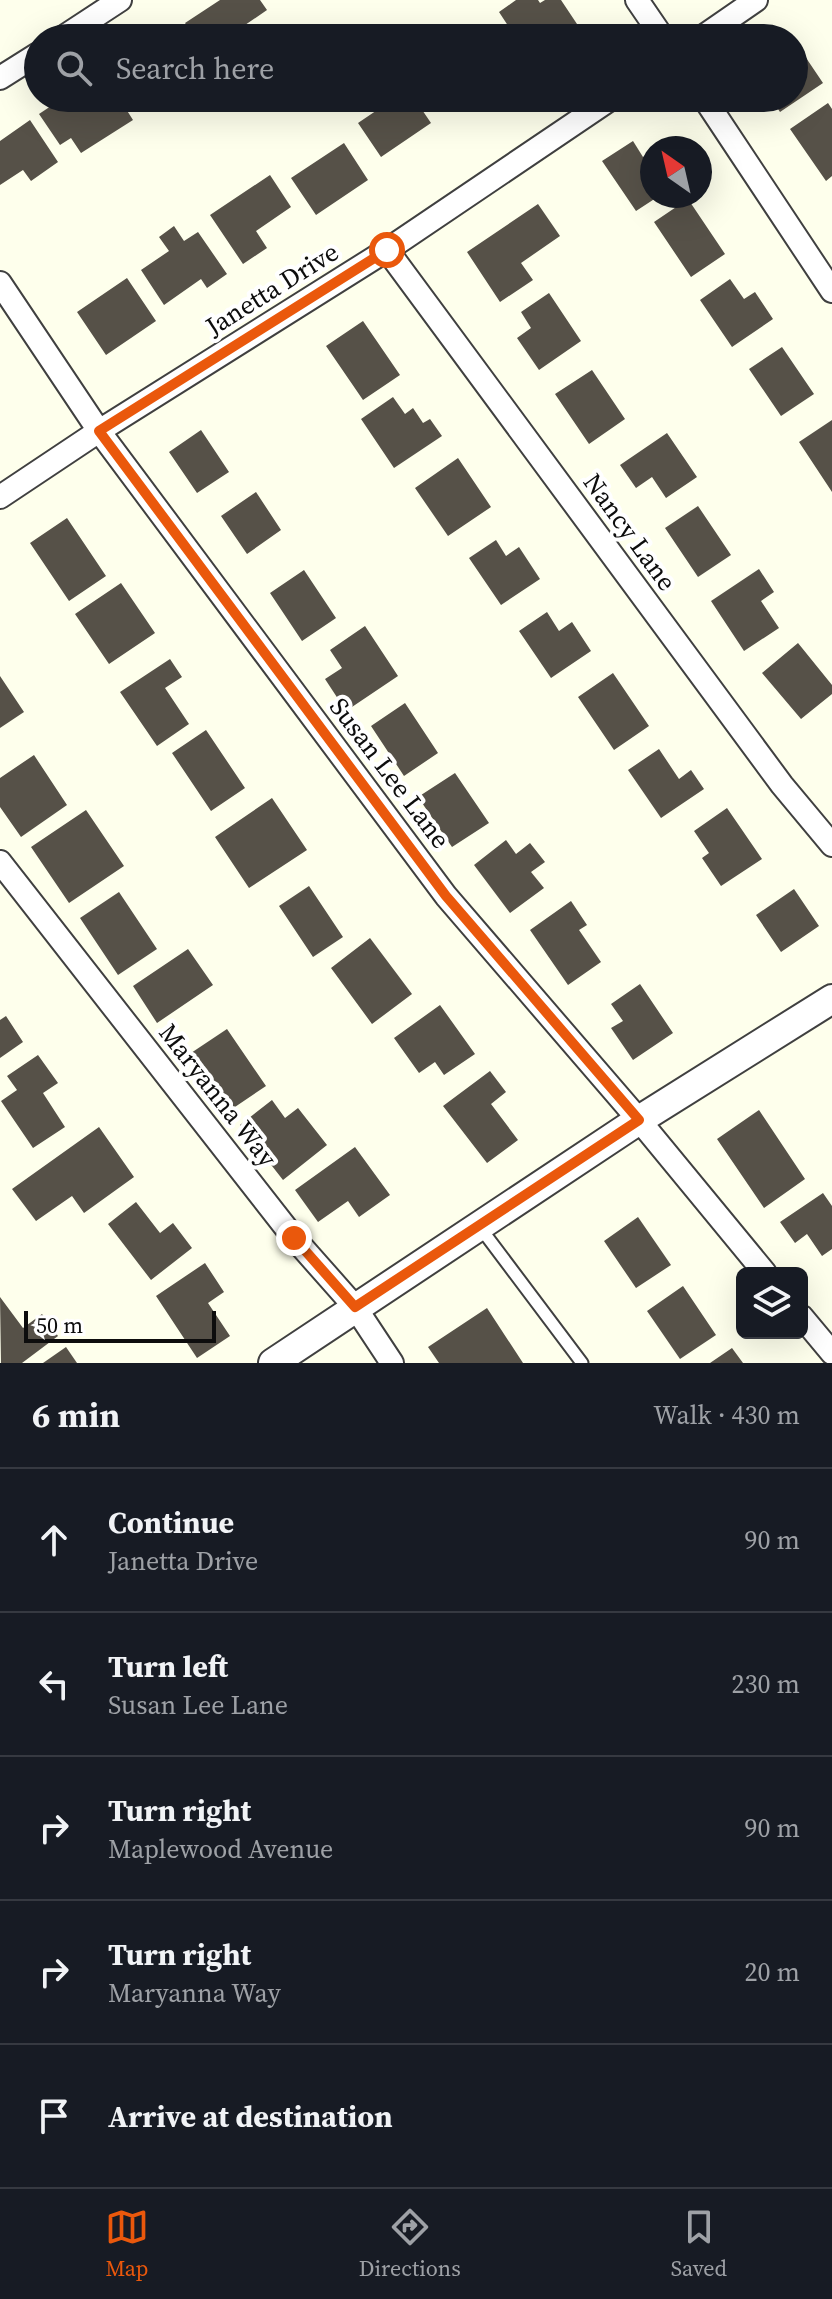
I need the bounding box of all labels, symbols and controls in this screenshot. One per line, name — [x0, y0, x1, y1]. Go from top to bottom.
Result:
search box — [24, 24, 808, 112]
icon: search — [52, 46, 96, 90]
text: Search here — [116, 48, 274, 89]
north arrow — [640, 136, 712, 208]
route start — [369, 232, 405, 268]
street label: Janetta Drive — [198, 234, 345, 345]
street label: Nancy Lane — [575, 466, 685, 598]
street label: Susan Lee Lane — [321, 690, 459, 856]
street label: Maryanna Way — [151, 1016, 286, 1175]
route end — [276, 1220, 312, 1256]
map controls — [736, 1267, 808, 1339]
button: layers — [736, 1267, 808, 1339]
scale bar — [24, 1307, 216, 1343]
text: 50 m — [36, 1310, 83, 1340]
text: 6 min — [32, 1392, 120, 1438]
text: Walk · 430 m — [653, 1397, 800, 1433]
text: Continue — [108, 1502, 234, 1543]
icon: ahead — [32, 1518, 76, 1562]
text: 90 m — [745, 1522, 800, 1558]
text: Janetta Drive — [108, 1543, 258, 1579]
text: Turn left — [108, 1646, 228, 1687]
icon: left — [32, 1662, 76, 1706]
text: 230 m — [732, 1666, 800, 1702]
text: Susan Lee Lane — [108, 1687, 288, 1723]
text: Turn right — [108, 1790, 251, 1831]
icon: right — [32, 1806, 76, 1850]
text: 90 m — [745, 1810, 800, 1846]
text: Maplewood Avenue — [108, 1831, 333, 1867]
text: Turn right — [108, 1934, 251, 1975]
icon: right — [32, 1950, 76, 1994]
text: 20 m — [745, 1954, 800, 1990]
text: Maryanna Way — [108, 1975, 281, 2011]
icon: arrive — [32, 2094, 76, 2138]
text: Arrive at destination — [108, 2096, 393, 2137]
tab: Map — [105, 2205, 149, 2283]
tab: Directions — [359, 2205, 461, 2283]
tab: Saved — [671, 2205, 727, 2283]

